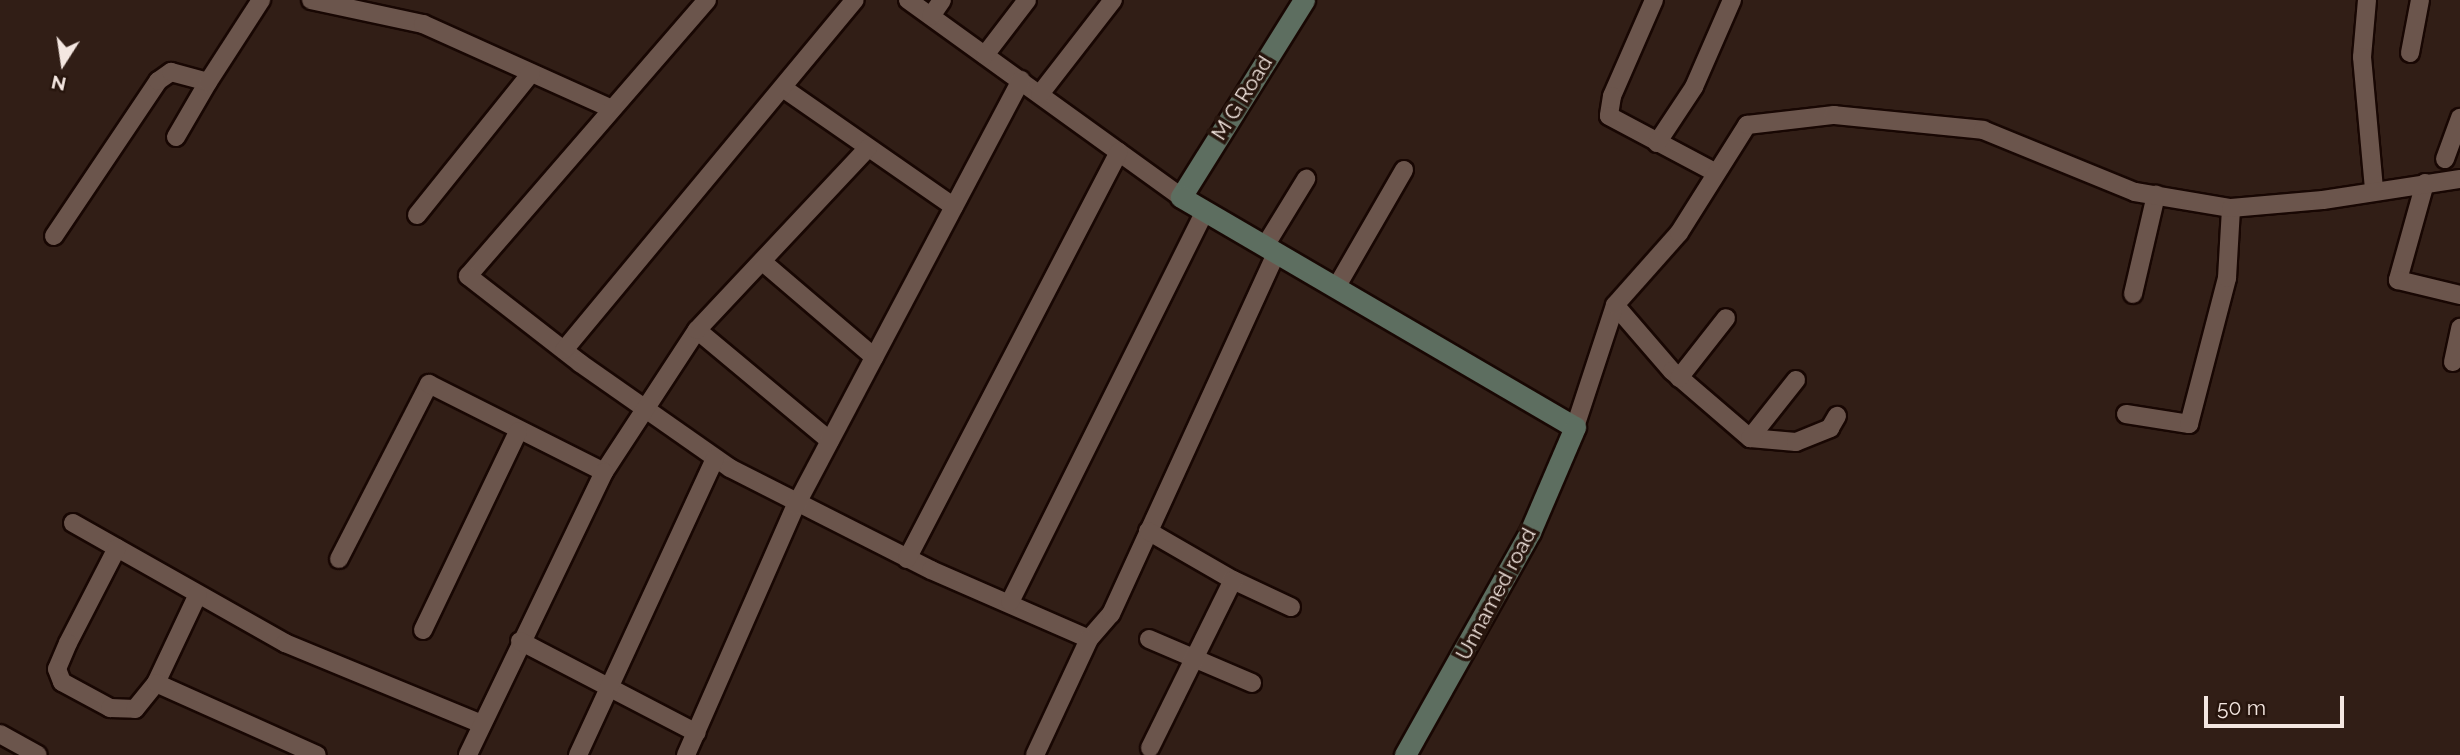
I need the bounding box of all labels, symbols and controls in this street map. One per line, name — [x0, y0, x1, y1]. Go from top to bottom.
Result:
north arrow — [28, 28, 98, 98]
street label: M G Road — [1206, 51, 1278, 145]
text: N — [49, 71, 68, 96]
street label: Unnamed road — [1451, 524, 1541, 664]
scale bar — [2208, 682, 2348, 726]
text: 50 m — [2217, 695, 2266, 720]

